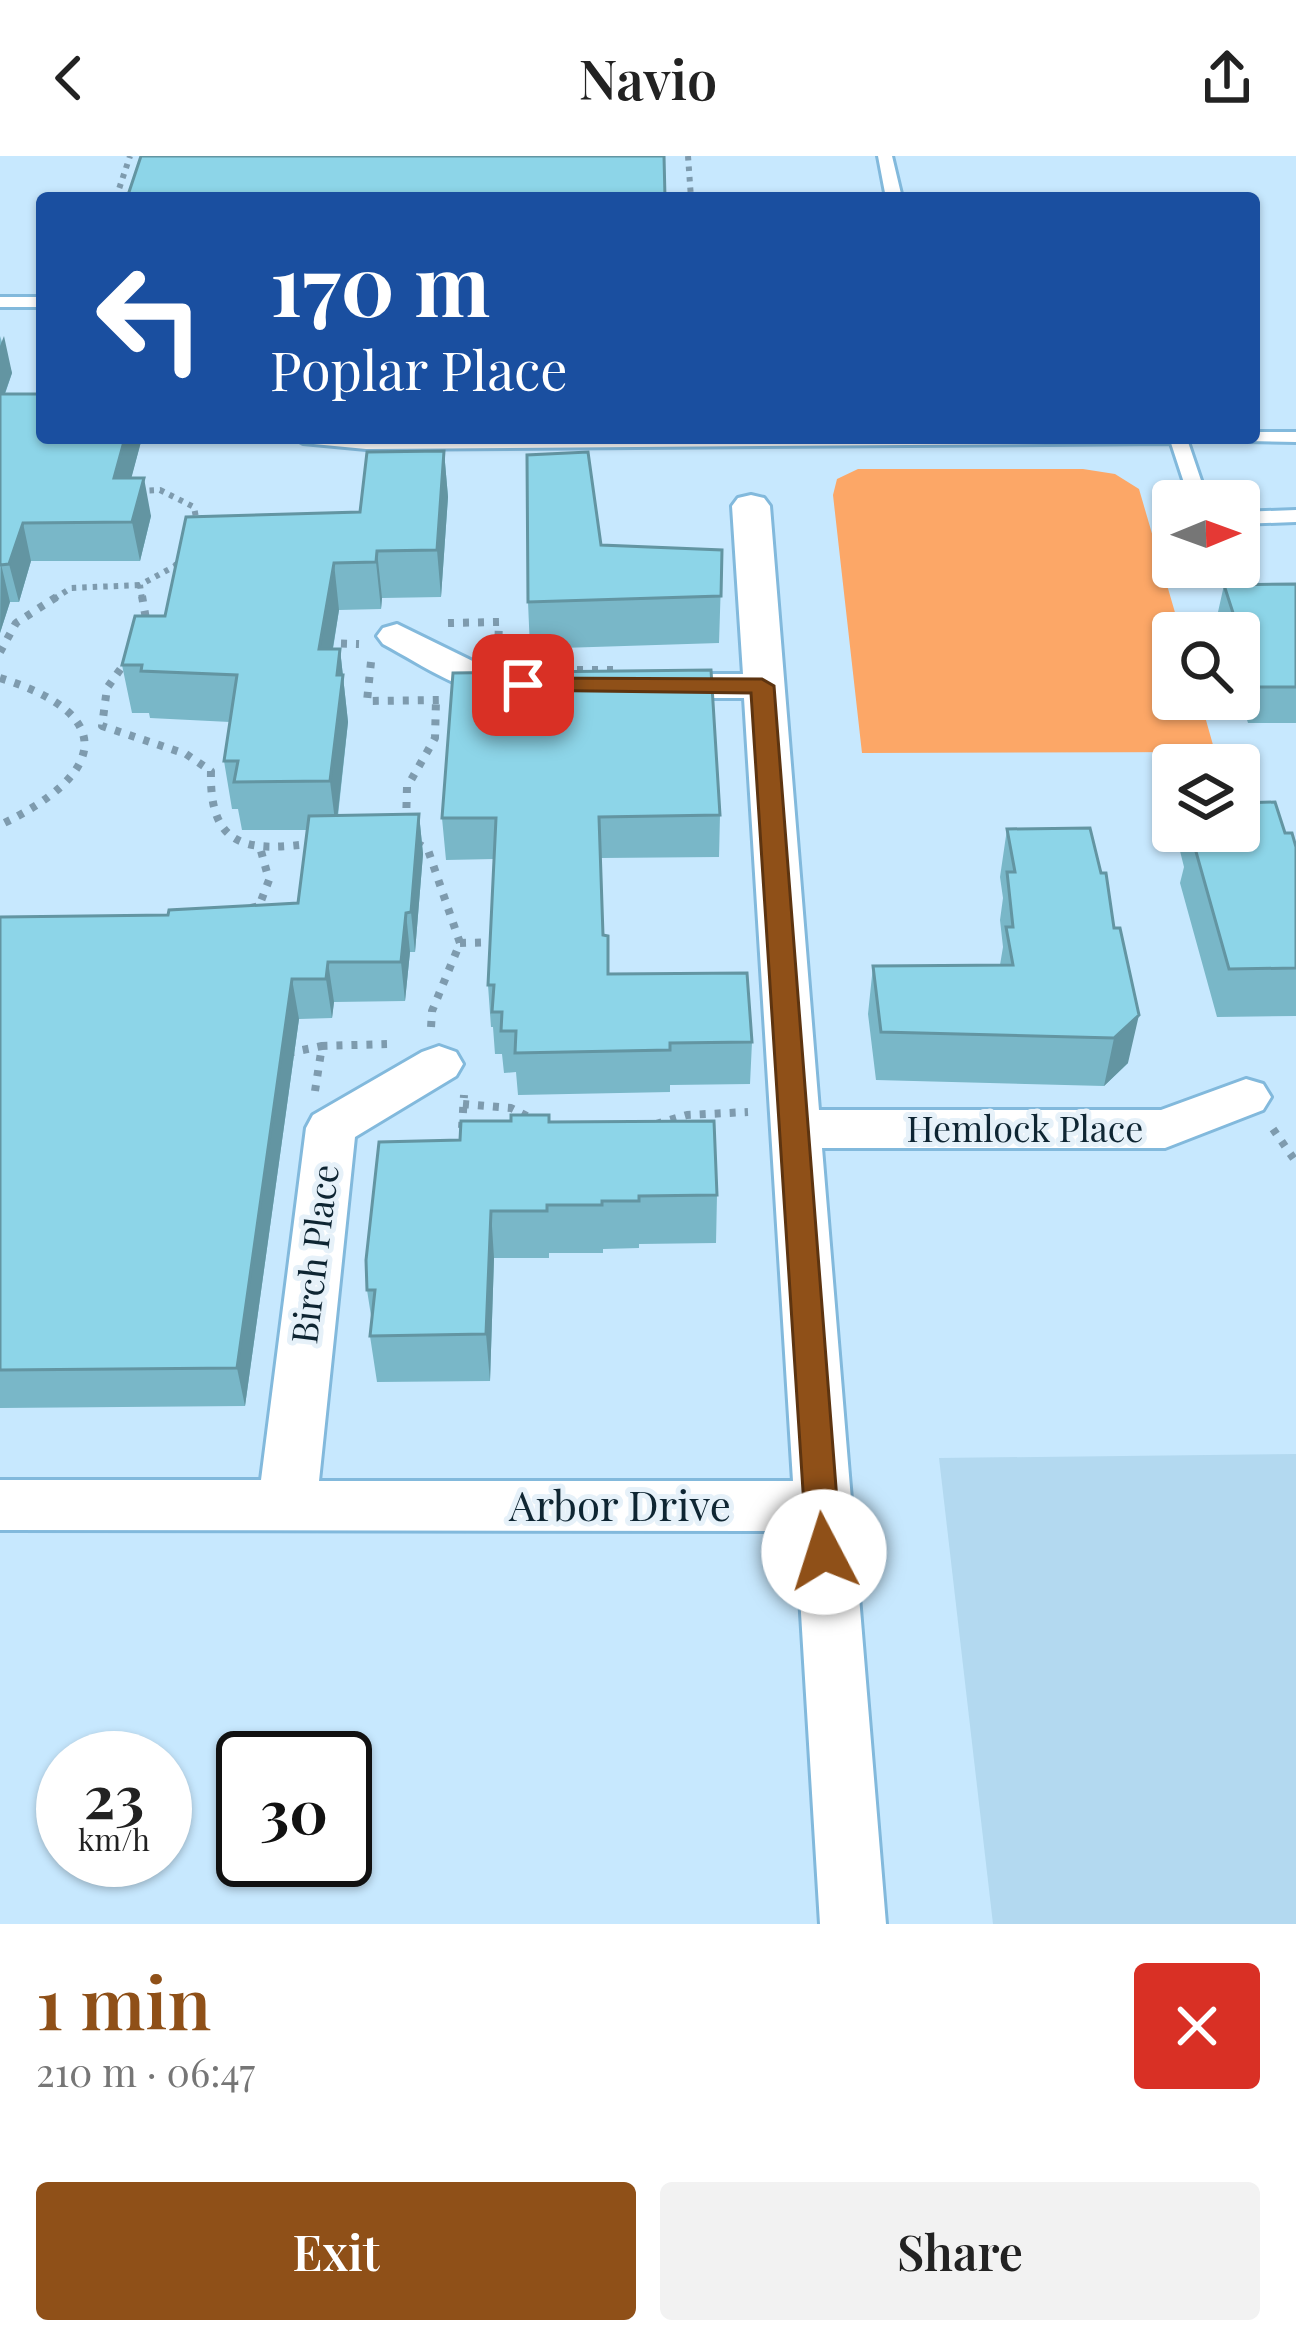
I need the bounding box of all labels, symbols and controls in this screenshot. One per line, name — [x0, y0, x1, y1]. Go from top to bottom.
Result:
text: Navio — [579, 42, 717, 114]
icon: back — [36, 45, 102, 111]
icon: share — [1194, 45, 1260, 111]
text: 170 m — [270, 226, 490, 338]
icon: left — [72, 240, 228, 396]
text: Poplar Place — [270, 333, 568, 405]
north arrow — [1152, 480, 1260, 588]
map controls — [1152, 480, 1260, 852]
button: search — [1152, 612, 1260, 720]
pin — [472, 634, 574, 736]
icon: arrive — [490, 652, 556, 718]
button: layers — [1152, 744, 1260, 852]
street label: Hemlock Place — [907, 1103, 1143, 1151]
street label: Birch Place — [278, 1161, 348, 1346]
street label: Arbor Drive — [508, 1476, 731, 1532]
position arrow — [761, 1489, 887, 1615]
speed limit sign: 30 — [216, 1731, 372, 1887]
text: 23 — [84, 1754, 144, 1834]
text: km/h — [78, 1819, 150, 1859]
text: 1 min — [36, 1952, 211, 2048]
button: close — [1134, 1963, 1260, 2089]
text: 210 m · 06:47 — [36, 2045, 255, 2097]
button: Exit — [36, 2182, 636, 2320]
button: Share — [660, 2182, 1260, 2320]

